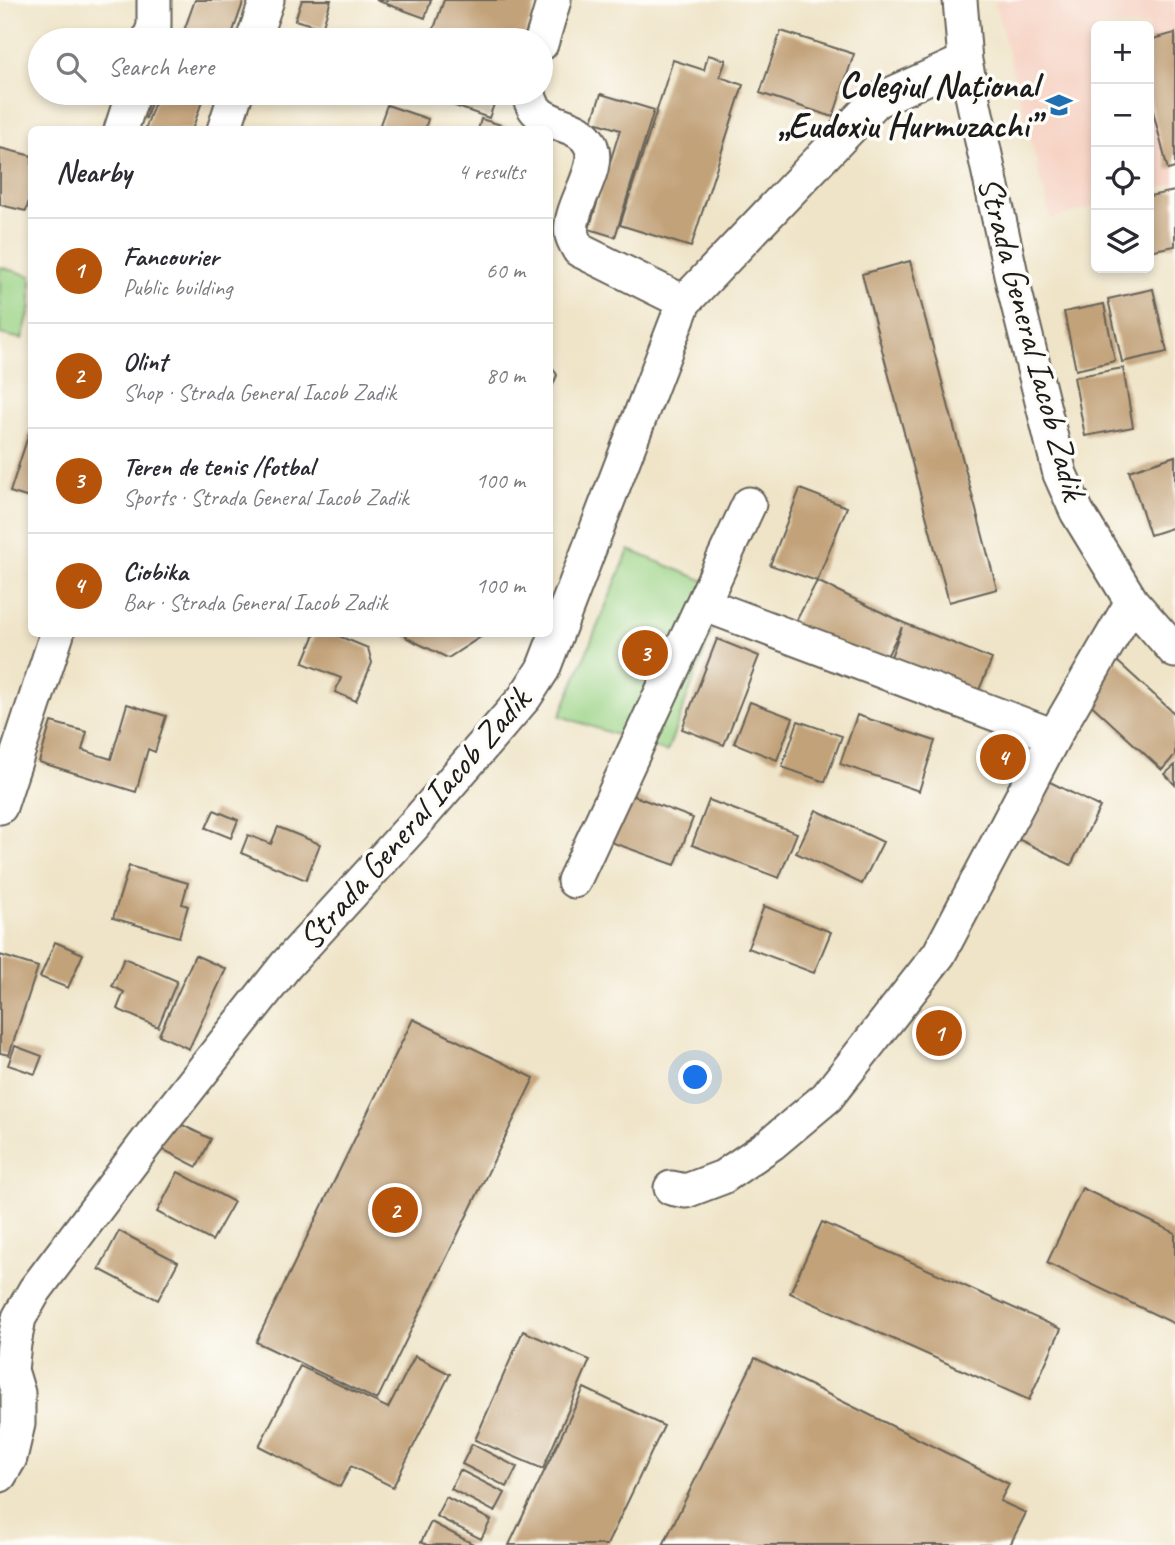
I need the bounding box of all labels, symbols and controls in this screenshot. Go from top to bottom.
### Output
map controls [1091,21,1154,273]
button: + [1091,21,1154,84]
search box [28,28,553,105]
icon: search [52,48,90,86]
text: Search here [108,50,214,83]
place label: Colegiul Național „Eudoxiu Hurmuzachi” [779,63,1047,148]
button: − [1091,84,1154,147]
school or university icon: Colegiul Național „Eudoxiu Hurmuzachi” [1044,90,1074,120]
button: locate [1091,147,1154,210]
text: Nearby [56,153,132,191]
text: 4 results [458,157,525,186]
street label: Strada General Iacob Zadik [967,172,1098,507]
button: layers [1091,210,1154,273]
text: Fancourier [123,240,219,273]
text: 1 [74,256,84,285]
text: 60 m [486,256,525,285]
text: Public building [123,273,232,302]
text: Olint [123,345,167,378]
text: 2 [74,361,84,390]
text: 80 m [486,361,525,390]
text: Shop · Strada General Iacob Zadik [123,378,396,407]
text: Teren de tenis /fotbal [123,450,314,483]
text: 3 [74,466,84,495]
text: 100 m [476,466,525,495]
text: Sports · Strada General Iacob Zadik [123,483,408,512]
text: Ciobika [123,555,188,588]
text: 4 [74,571,84,600]
text: 100 m [476,571,525,600]
text: Bar · Strada General Iacob Zadik [123,588,387,617]
pin: 3 [622,627,668,679]
street label: Strada General Iacob Zadik [288,676,542,959]
pin: 4 [980,731,1026,783]
pin: 1 [916,1007,962,1059]
your location [678,1060,712,1094]
pin: 2 [372,1184,418,1236]

